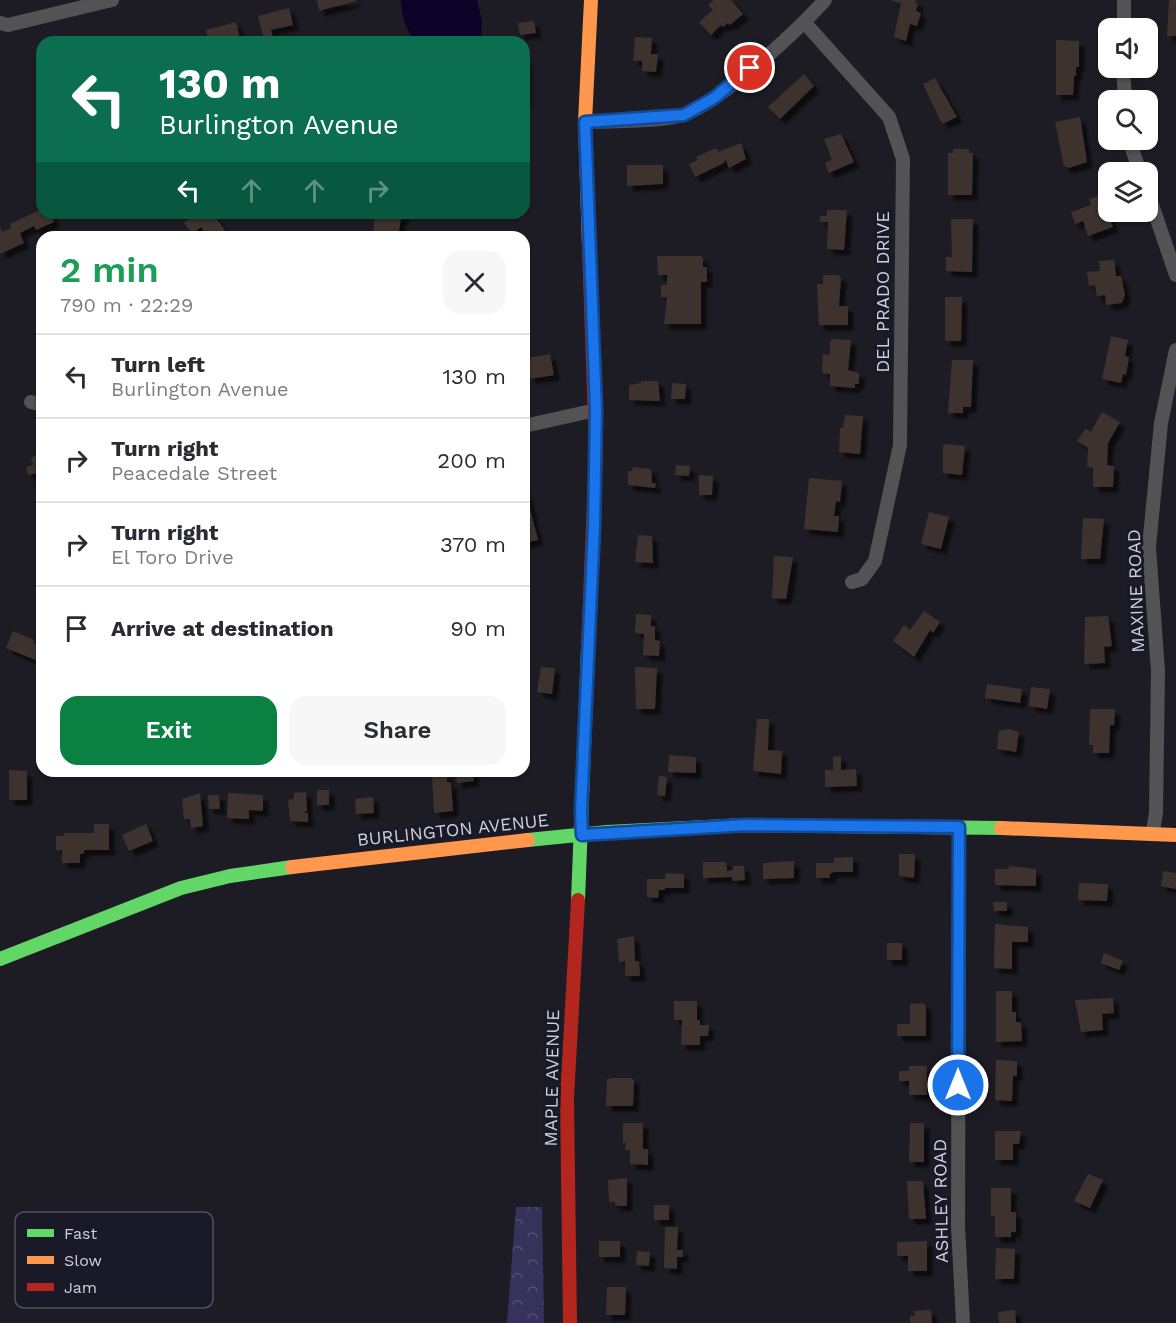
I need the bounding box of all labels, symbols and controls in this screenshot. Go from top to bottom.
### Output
map controls [1098,18,1158,222]
button: sound [1098,18,1158,78]
pin [724,42,775,93]
icon: arrive [733,51,766,84]
text: 130 m [159,59,281,108]
icon: left [60,60,138,138]
button: search [1098,90,1158,150]
text: Burlington Avenue [159,109,399,141]
button: layers [1098,162,1158,222]
icon: left [172,174,205,207]
icon: ahead [235,174,268,207]
icon: ahead [298,174,331,207]
icon: right [361,174,394,207]
street label: DEL PRADO DRIVE [872,211,893,373]
text: 2 min [60,249,159,291]
button: close [443,251,506,314]
text: 790 m · 22:29 [60,293,193,317]
text: Turn left [111,352,205,377]
icon: left [60,360,93,393]
text: 130 m [442,364,506,389]
text: Burlington Avenue [111,377,289,401]
text: Turn right [111,436,218,461]
icon: right [60,444,93,477]
text: 200 m [437,448,506,473]
text: Peacedale Street [111,461,277,485]
text: Turn right [111,520,218,545]
icon: right [60,528,93,561]
street label: MAXINE ROAD [1123,529,1148,653]
text: 370 m [440,532,506,557]
text: El Toro Drive [111,545,234,569]
icon: arrive [60,612,93,645]
text: Arrive at destination [111,616,334,641]
text: 90 m [450,616,506,641]
button: Exit [60,696,277,765]
button: Share [289,696,506,765]
street label: BURLINGTON AVENUE [356,809,550,850]
street label: MAPLE AVENUE [540,1009,563,1147]
position arrow [926,1053,990,1117]
street label: ASHLEY ROAD [929,1139,952,1263]
legend [15,1212,213,1308]
text: Fast [64,1224,97,1243]
text: Slow [64,1251,102,1270]
text: Jam [64,1278,97,1297]

